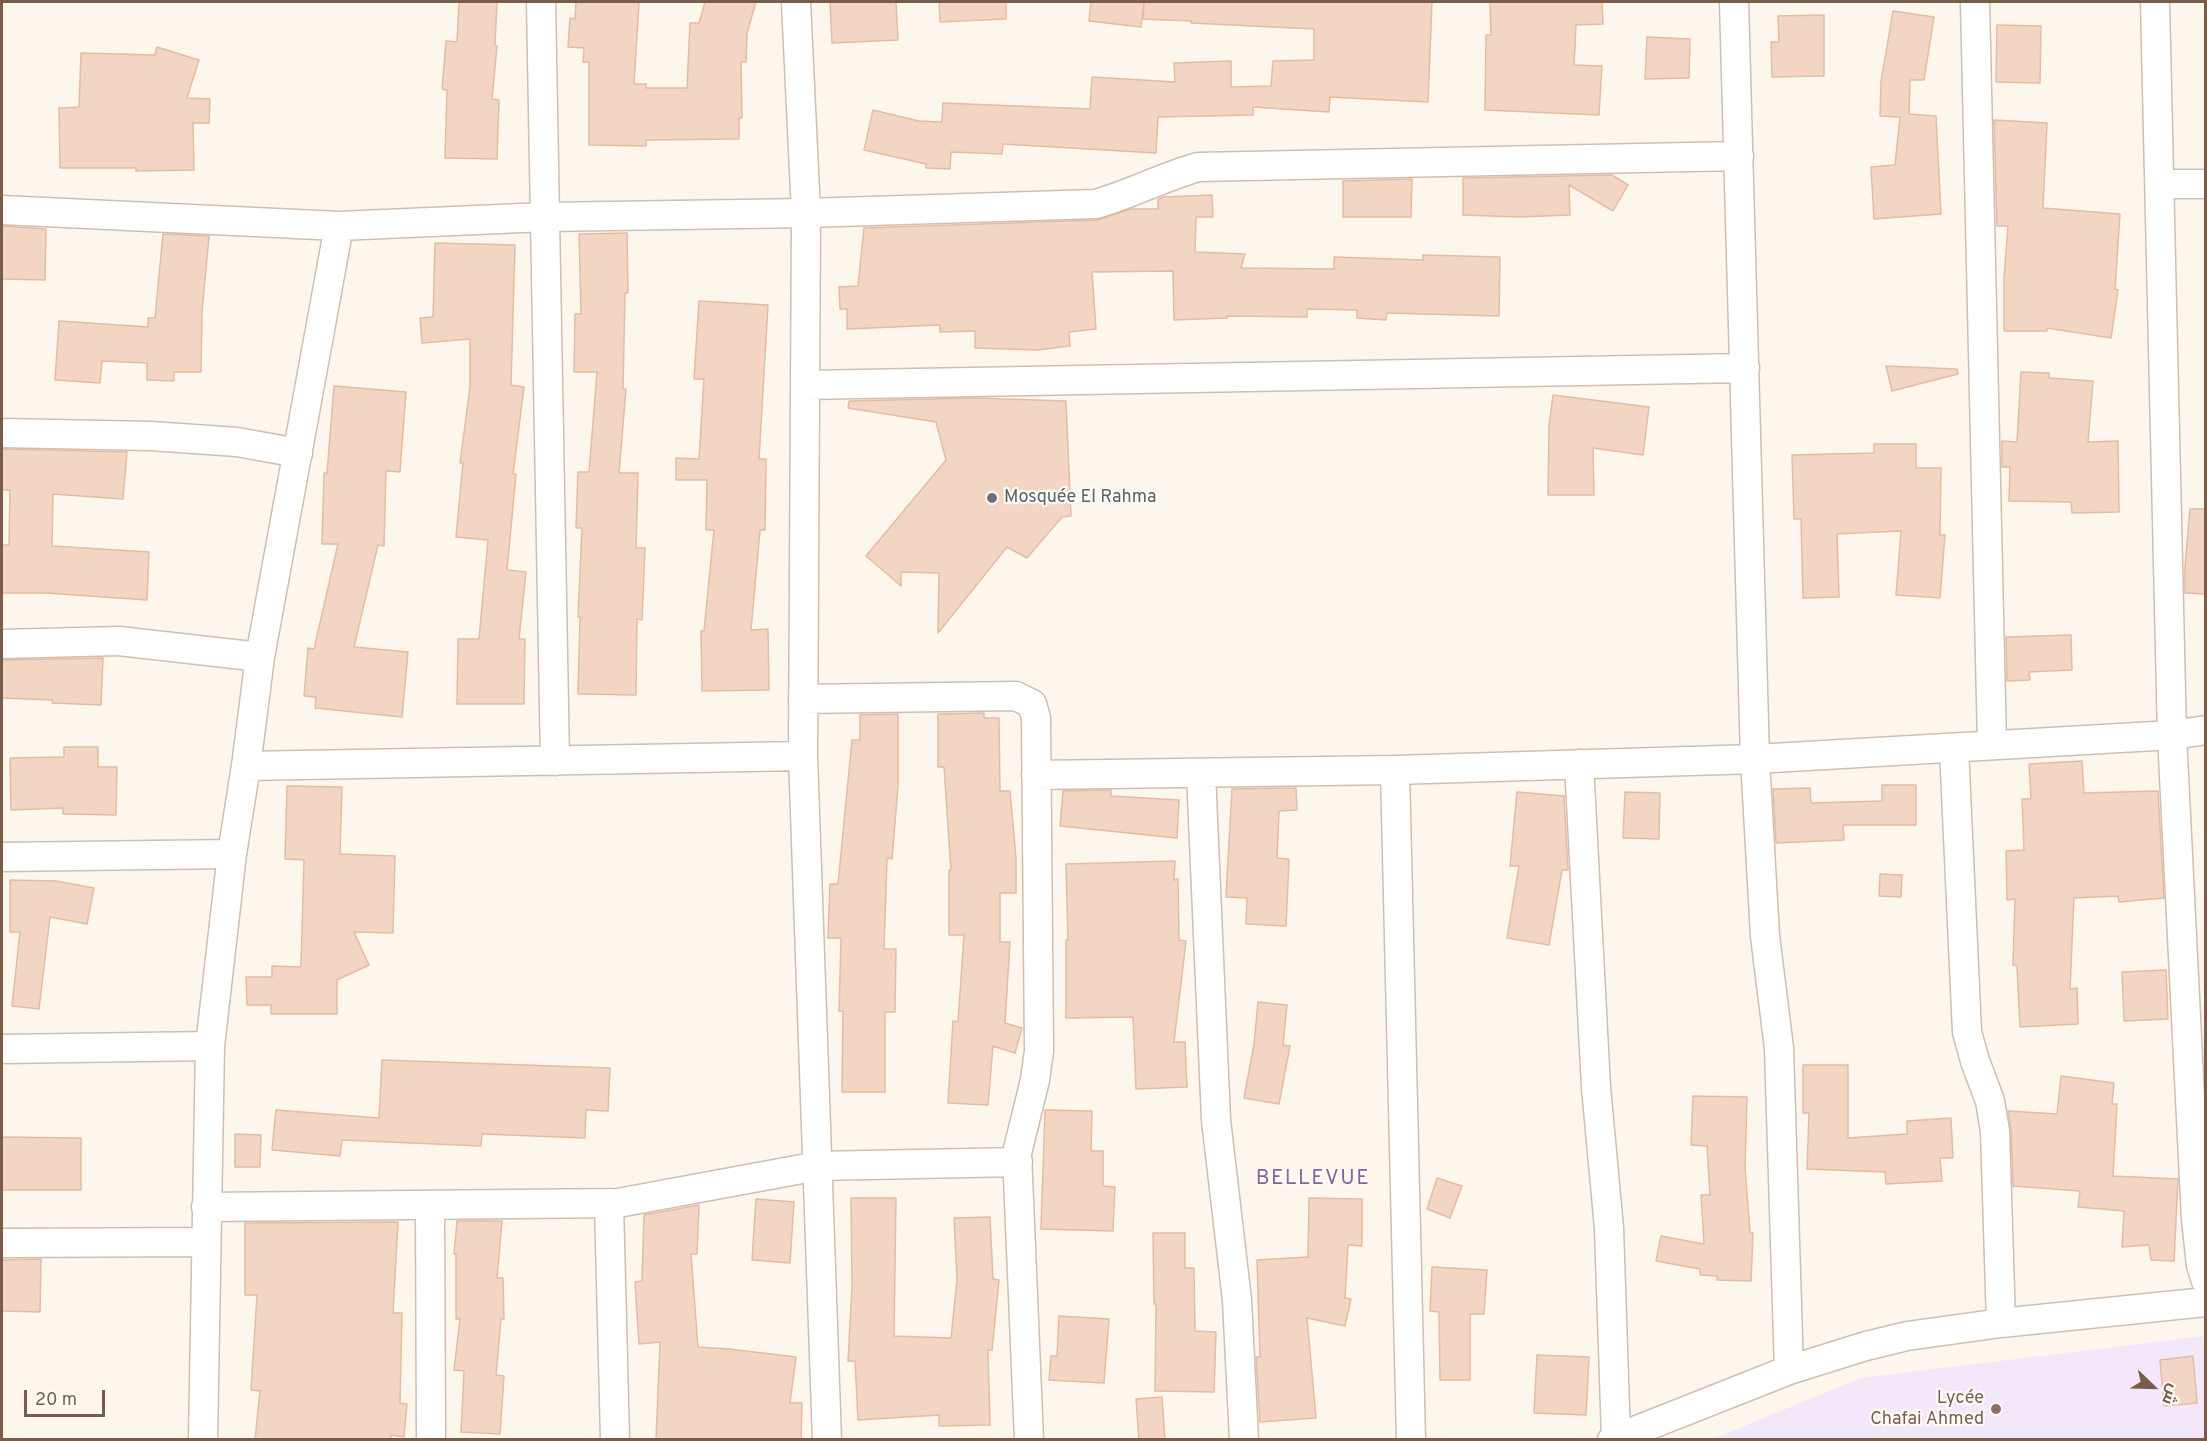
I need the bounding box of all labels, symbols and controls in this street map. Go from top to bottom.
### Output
place label: Mosquée El Rahma [1004,487,1157,509]
marker: Mosquée El Rahma [985,491,999,505]
district label: BELLEVUE [1256,1167,1370,1193]
north arrow [2123,1357,2183,1417]
scale bar [27,1378,108,1416]
text: ش [2156,1381,2183,1407]
place label: Lycée Chafai Ahmed [1870,1388,1984,1430]
text: 20 m [35,1389,77,1412]
marker: Lycée Chafai Ahmed [1989,1402,2003,1416]

